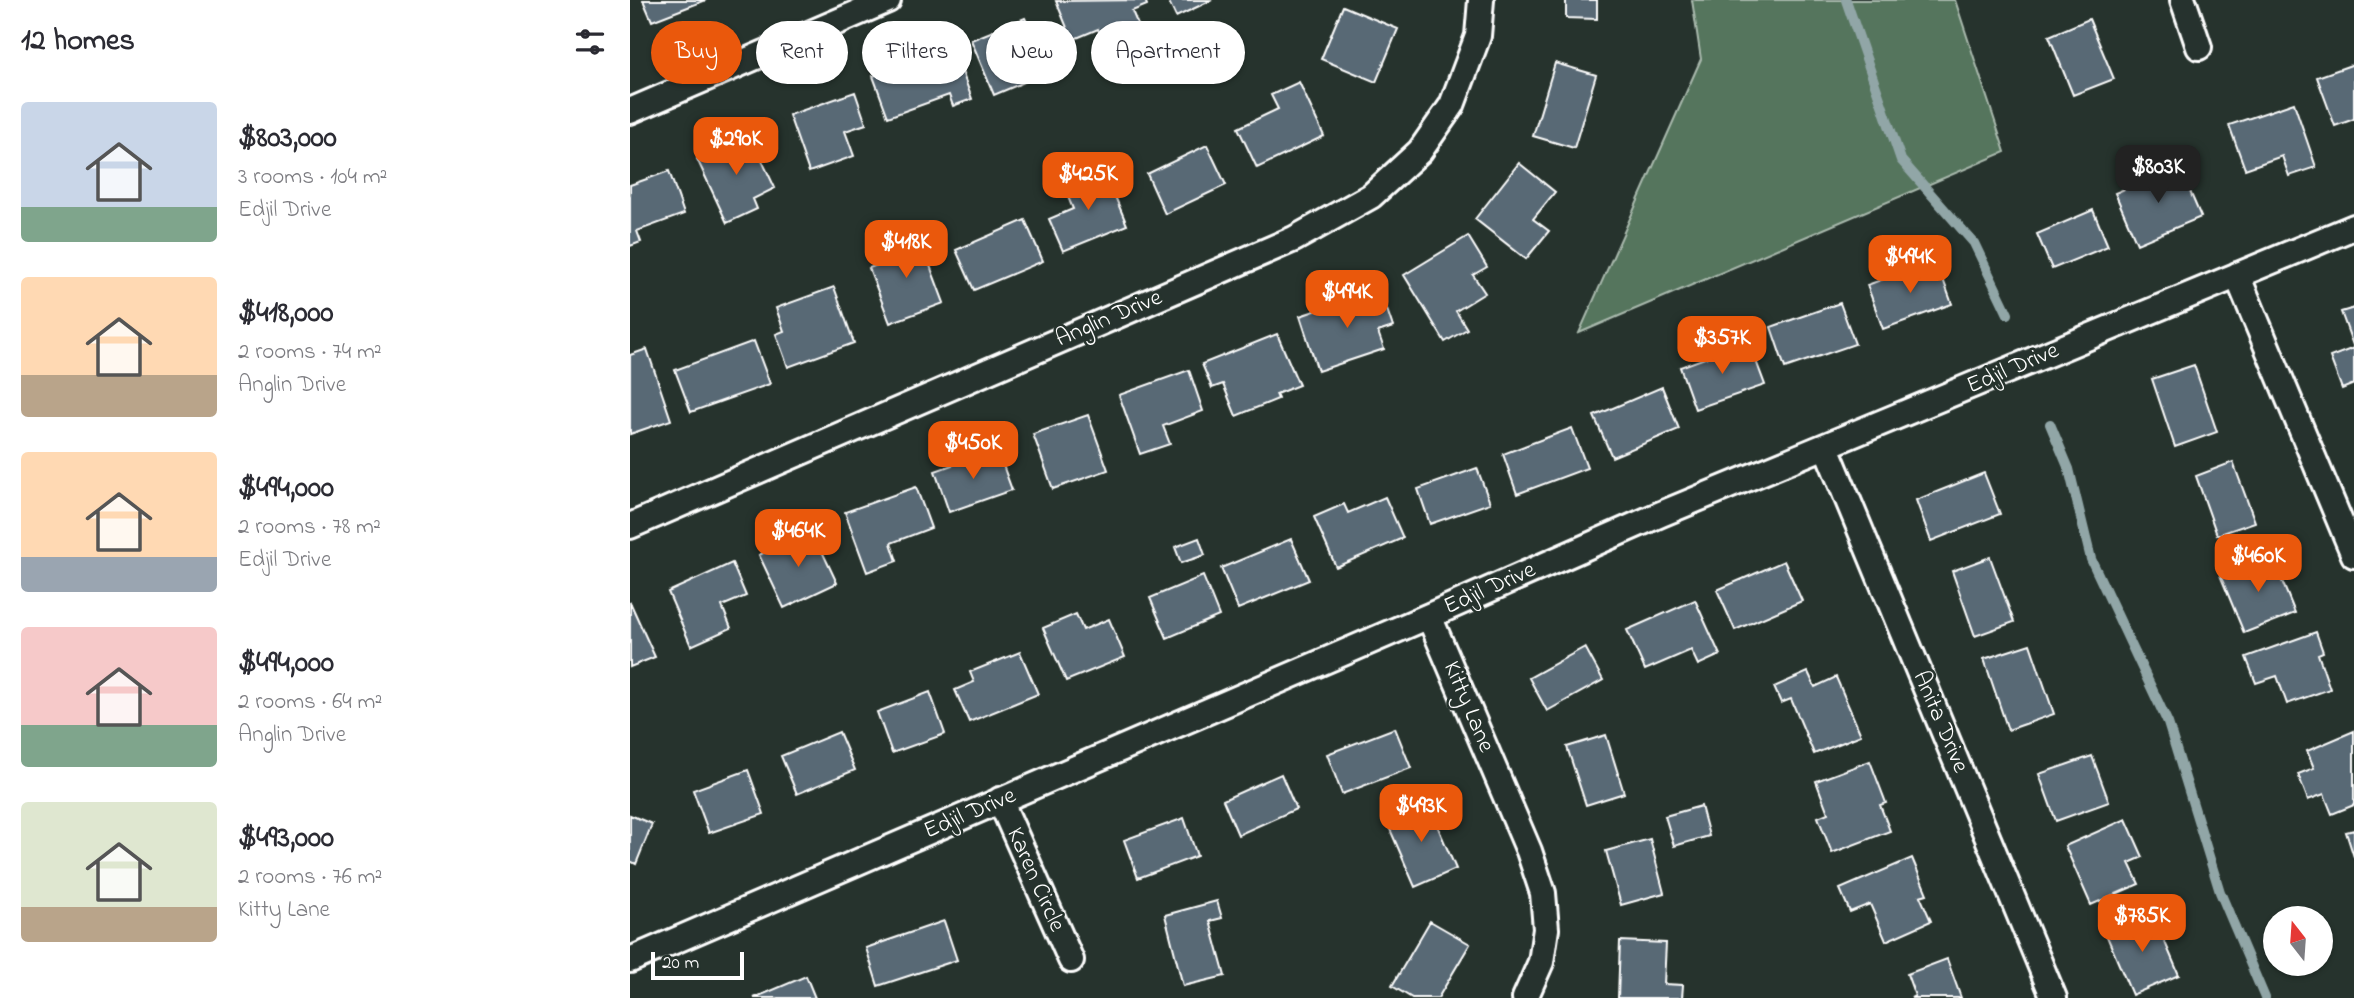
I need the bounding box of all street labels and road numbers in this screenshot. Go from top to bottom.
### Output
street label: Anglin Drive [1050,281,1168,357]
street label: Edjil Drive [1961,334,2065,404]
street label: Edjil Drive [1438,553,1542,625]
street label: Kitty Lane [1432,656,1503,759]
street label: Anita Drive [1903,665,1977,779]
street label: Edjil Drive [918,779,1022,849]
street label: Karen Circle [996,822,1074,938]

